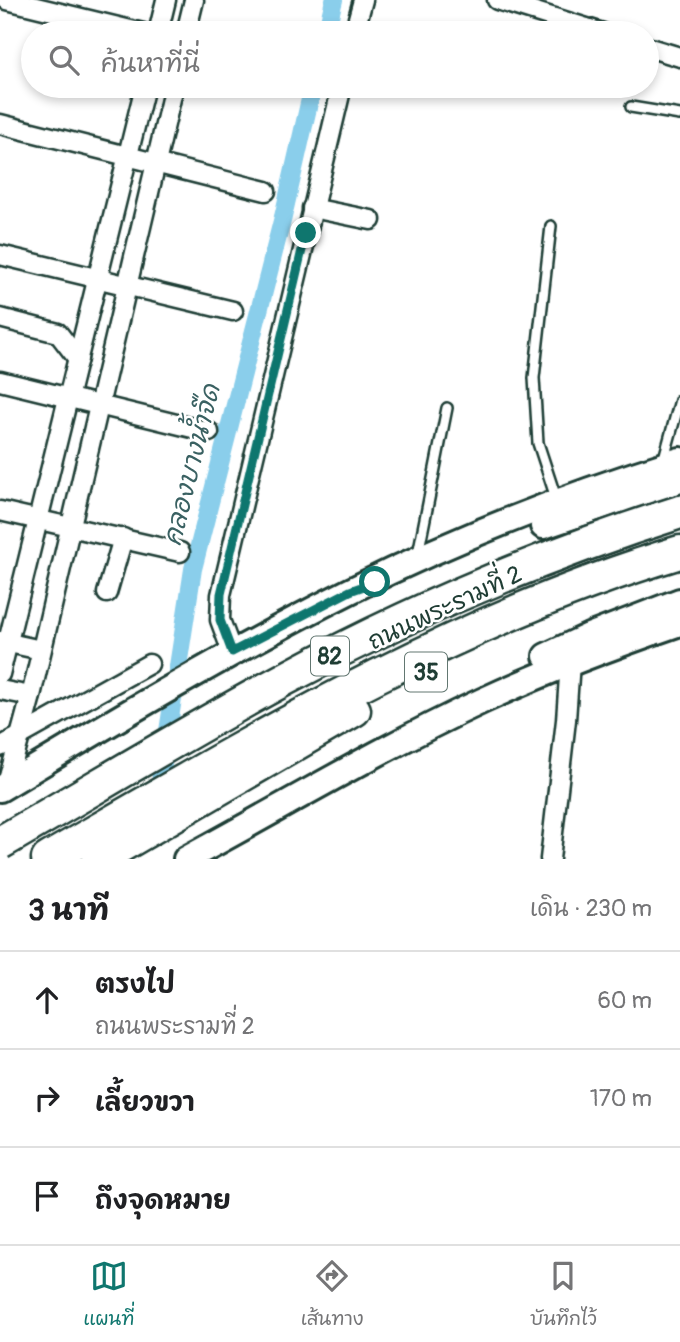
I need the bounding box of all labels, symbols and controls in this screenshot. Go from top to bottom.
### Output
search box [21,21,659,98]
icon: search [45,41,83,79]
text: ค้นหาที่นี่ [101,48,200,80]
route end [290,217,321,248]
water label: คลองบางน้ำจืด [148,378,228,549]
street label: ถนนพระรามที่ 2 [360,552,527,656]
route start [359,566,390,597]
road number: 82 [311,636,349,676]
road number: 35 [405,652,447,692]
text: 3 นาที [28,892,109,929]
text: เดิน · 230 m [530,894,652,923]
text: ตรงไป [95,969,175,1001]
icon: ahead [28,981,66,1019]
text: 60 m [597,986,652,1015]
text: ถนนพระรามที่ 2 [95,1012,255,1041]
icon: right [28,1079,66,1117]
text: 170 m [590,1084,652,1113]
text: เลี้ยวขวา [95,1087,195,1119]
icon: arrive [28,1177,66,1215]
text: ถึงจุดหมาย [95,1185,231,1217]
tab: แผนที่ [83,1257,134,1332]
tab: เส้นทาง [301,1257,364,1332]
tab: บันทึกไว้ [530,1257,597,1332]

